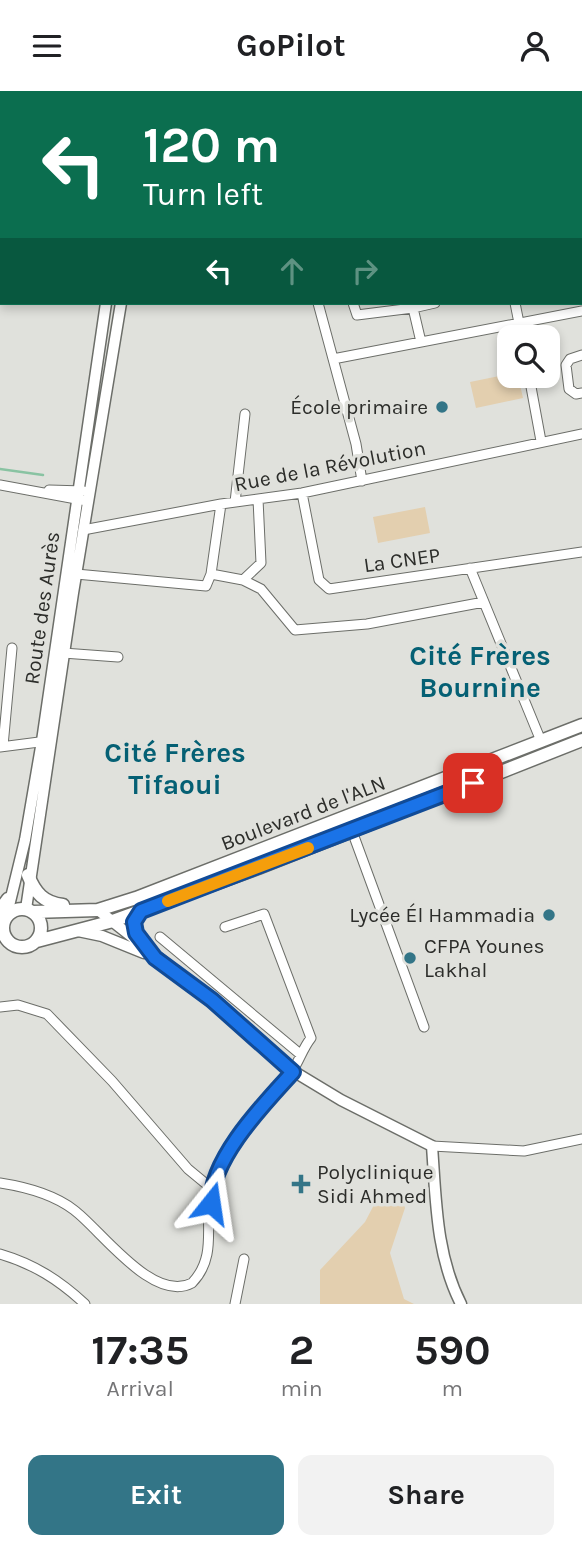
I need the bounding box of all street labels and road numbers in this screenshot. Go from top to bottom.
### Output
street label: Rue de la Révolution [232,436,428,496]
street label: Route des Aurès [19,530,65,686]
street label: La CNEP [362,543,442,577]
street label: Boulevard de l'ALN [217,771,389,855]

